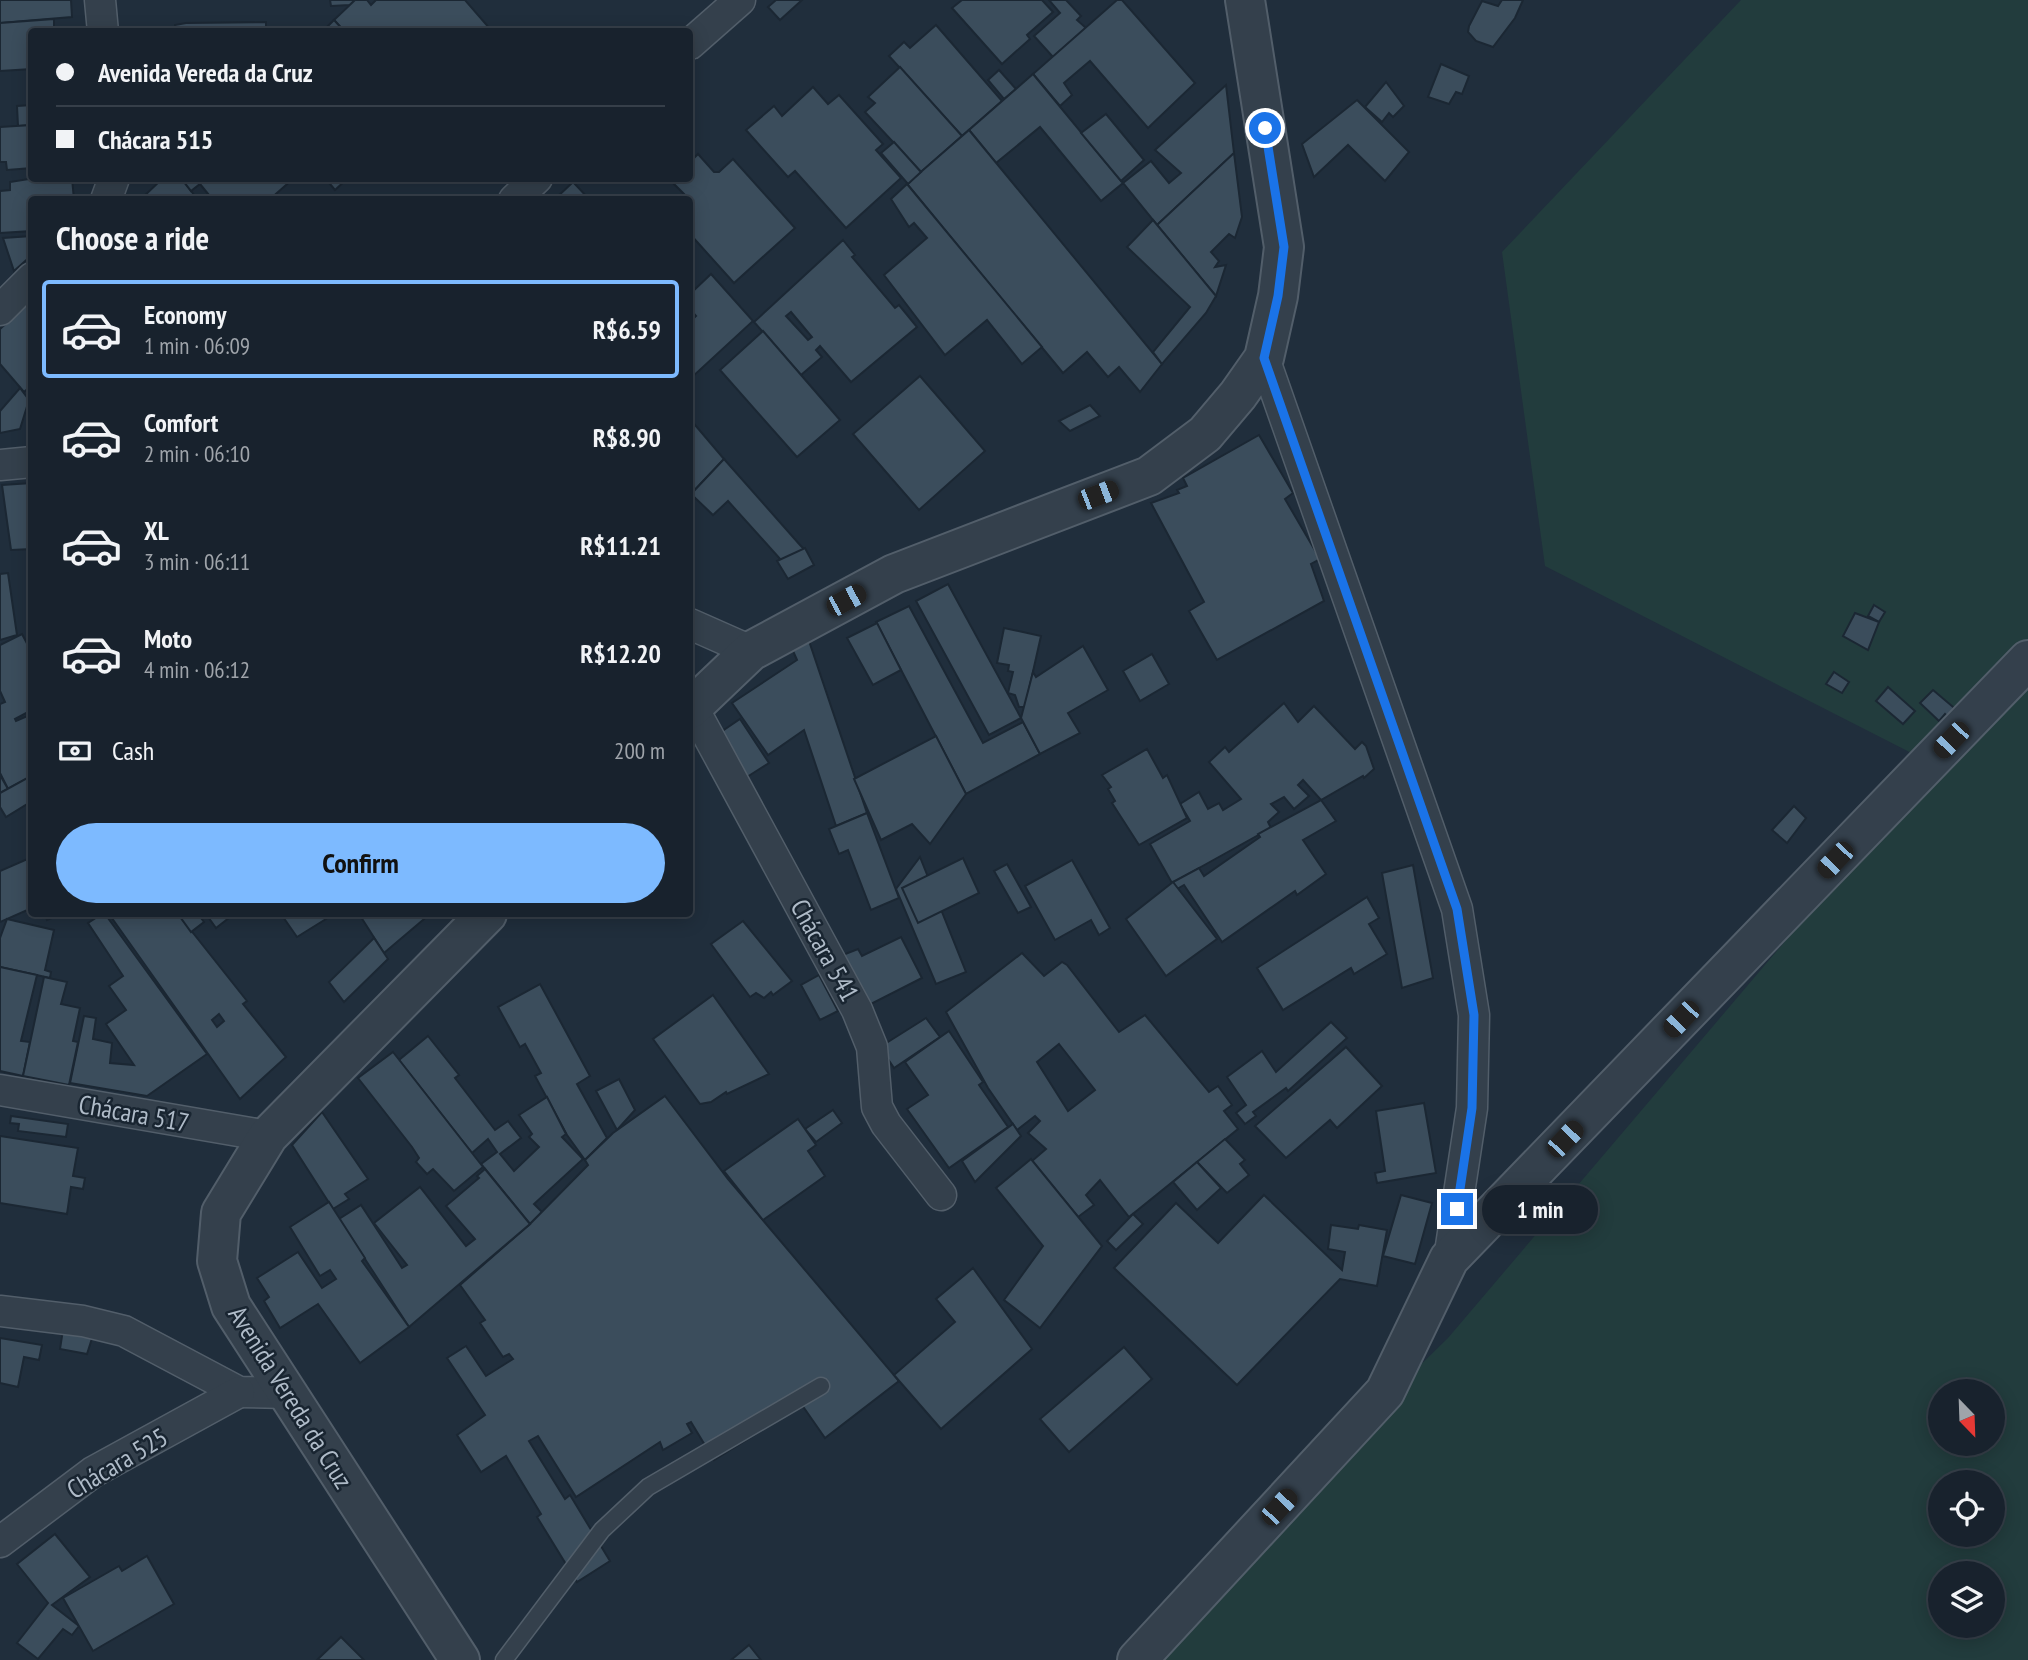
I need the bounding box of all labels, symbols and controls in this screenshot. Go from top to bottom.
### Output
text: Avenida Vereda da Cruz [98,56,313,89]
route start [1249,112,1281,144]
text: Chácara 515 [98,123,213,156]
text: Choose a ride [56,217,209,259]
icon: car [60,298,123,361]
text: Economy [144,298,226,331]
text: R$6.59 [593,313,661,346]
text: 1 min · 06:09 [144,331,250,360]
icon: car [60,406,123,469]
text: Comfort [144,406,218,439]
text: R$8.90 [593,421,661,454]
text: 2 min · 06:10 [144,439,250,468]
car [1075,478,1122,512]
icon: car [60,514,123,577]
text: XL [144,514,169,547]
text: R$11.21 [580,529,661,562]
text: 3 min · 06:11 [144,547,250,576]
car [823,581,870,619]
icon: car [60,622,123,685]
text: Moto [144,622,192,655]
text: R$12.20 [580,637,661,670]
text: 4 min · 06:12 [144,655,250,684]
car [1929,718,1974,762]
icon: cash [56,732,94,770]
text: Cash [112,734,154,767]
text: 200 m [614,736,665,765]
button: Confirm [56,823,665,903]
car [1813,838,1858,882]
street label: Chácara 541 [784,893,866,1007]
car [1659,997,1704,1041]
street label: Chácara 517 [76,1087,192,1139]
car [1543,1117,1588,1161]
callout: 1 min [1482,1184,1597,1234]
route end [1441,1193,1473,1225]
text: 1 min [1517,1195,1563,1224]
street label: Avenida Vereda da Cruz [222,1300,360,1494]
north arrow [1928,1379,2006,1456]
map controls [1928,1379,2005,1638]
street label: Chácara 525 [61,1420,173,1506]
button: locate [1928,1470,2005,1547]
car [1257,1484,1302,1530]
button: layers [1928,1561,2005,1638]

